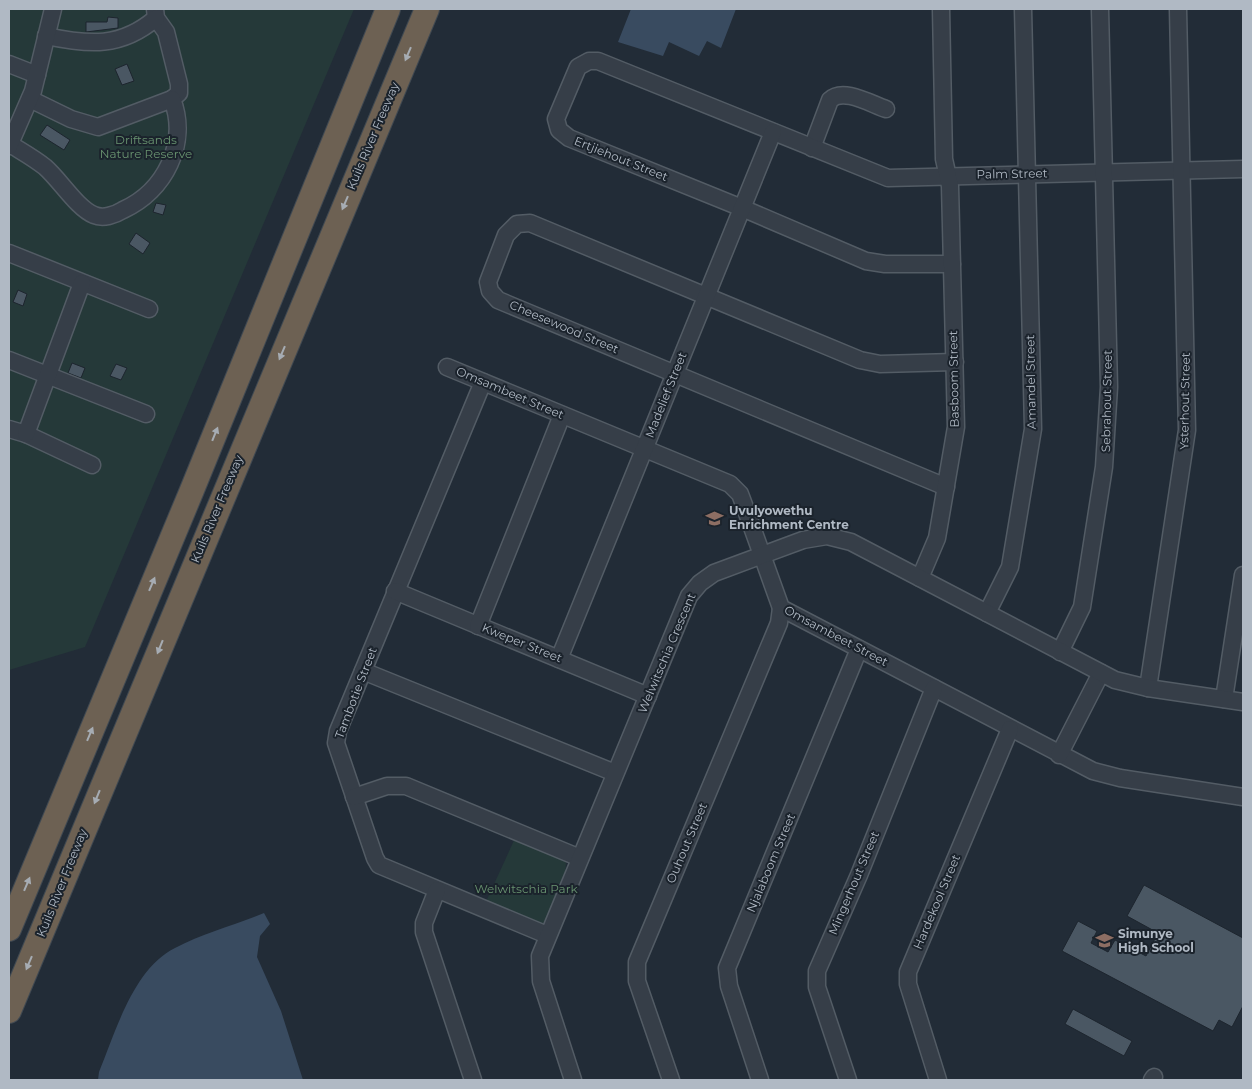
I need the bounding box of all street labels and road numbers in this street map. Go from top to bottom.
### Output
street label: Kuils River Freeway [343,79,402,192]
street label: Ertjiehout Street [572,133,670,184]
street label: Palm Street [976,165,1048,182]
street label: Cheesewood Street [507,297,621,356]
street label: Basboom Street [945,330,962,428]
street label: Amandel Street [1022,334,1039,429]
street label: Madelief Street [642,350,690,440]
street label: Sebrahout Street [1098,350,1115,452]
street label: Ysterhout Street [1176,352,1193,450]
street label: Omsambeet Street [454,363,566,422]
street label: Kuils River Freeway [187,452,246,565]
street label: Welwitschia Crescent [634,590,699,715]
street label: Omsambeet Street [782,602,891,669]
street label: Kweper Street [480,620,565,666]
street label: Tambotie Street [331,645,380,741]
street label: Ouhout Street [663,800,710,885]
street label: Njalaboom Street [743,811,798,915]
street label: Kuils River Freeway [33,826,90,939]
street label: Mingerhout Street [825,829,882,937]
street label: Hardekool Street [910,852,963,951]

